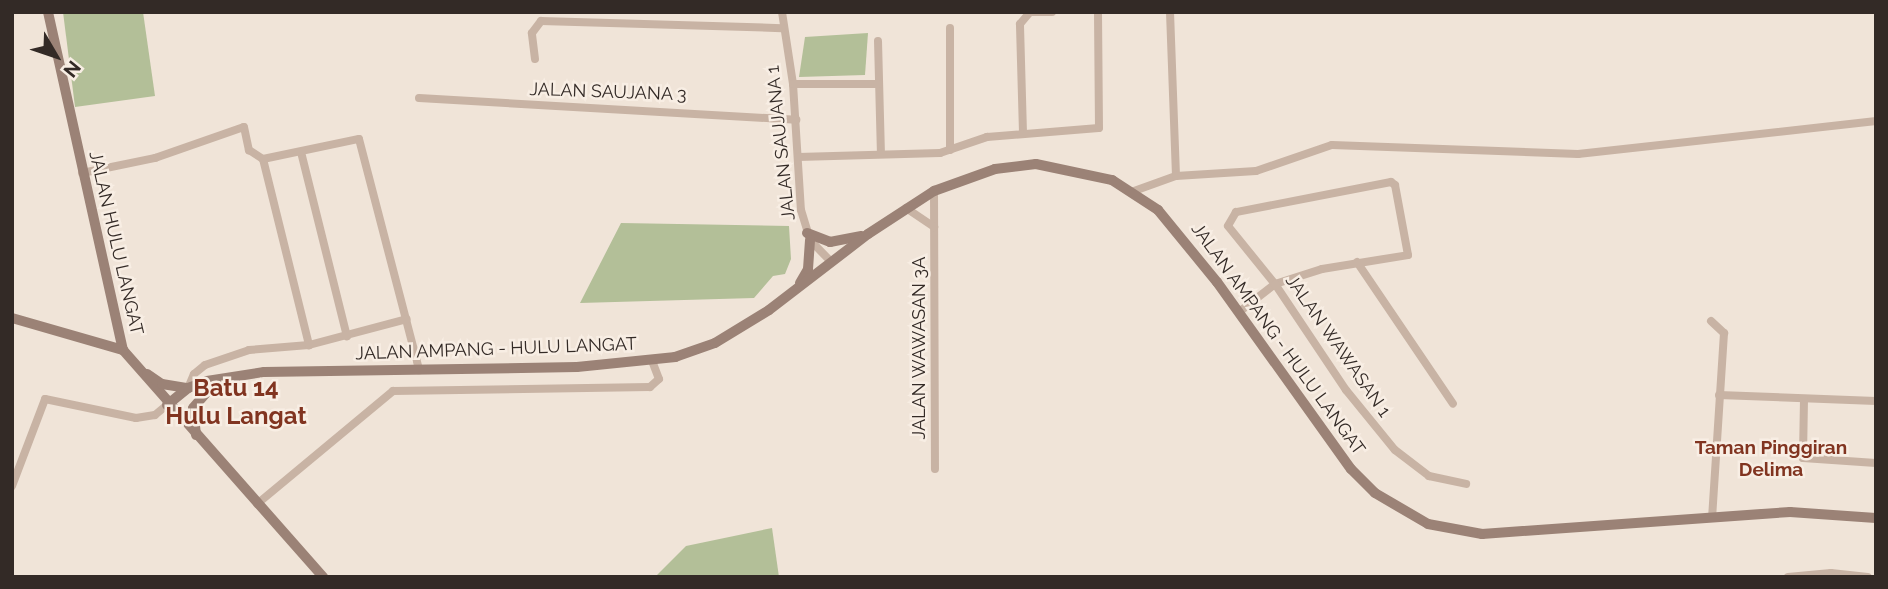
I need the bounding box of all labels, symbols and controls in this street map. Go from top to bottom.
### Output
north arrow [21,21,91,91]
text: N [59,57,85,82]
street label: JALAN SAUJANA 1 [762,64,800,222]
street label: JALAN SAUJANA 3 [529,78,687,106]
street label: JALAN HULU LANGAT [84,149,148,337]
street label: JALAN AMPANG - HULU LANGAT [1186,219,1370,459]
street label: JALAN WAWASAN 3A [908,256,930,440]
street label: JALAN WAWASAN 1 [1281,270,1395,422]
street label: JALAN AMPANG - HULU LANGAT [355,333,637,365]
district label: Batu 14 Hulu Langat [165,374,307,430]
district label: Taman Pinggiran Delima [1695,437,1847,481]

